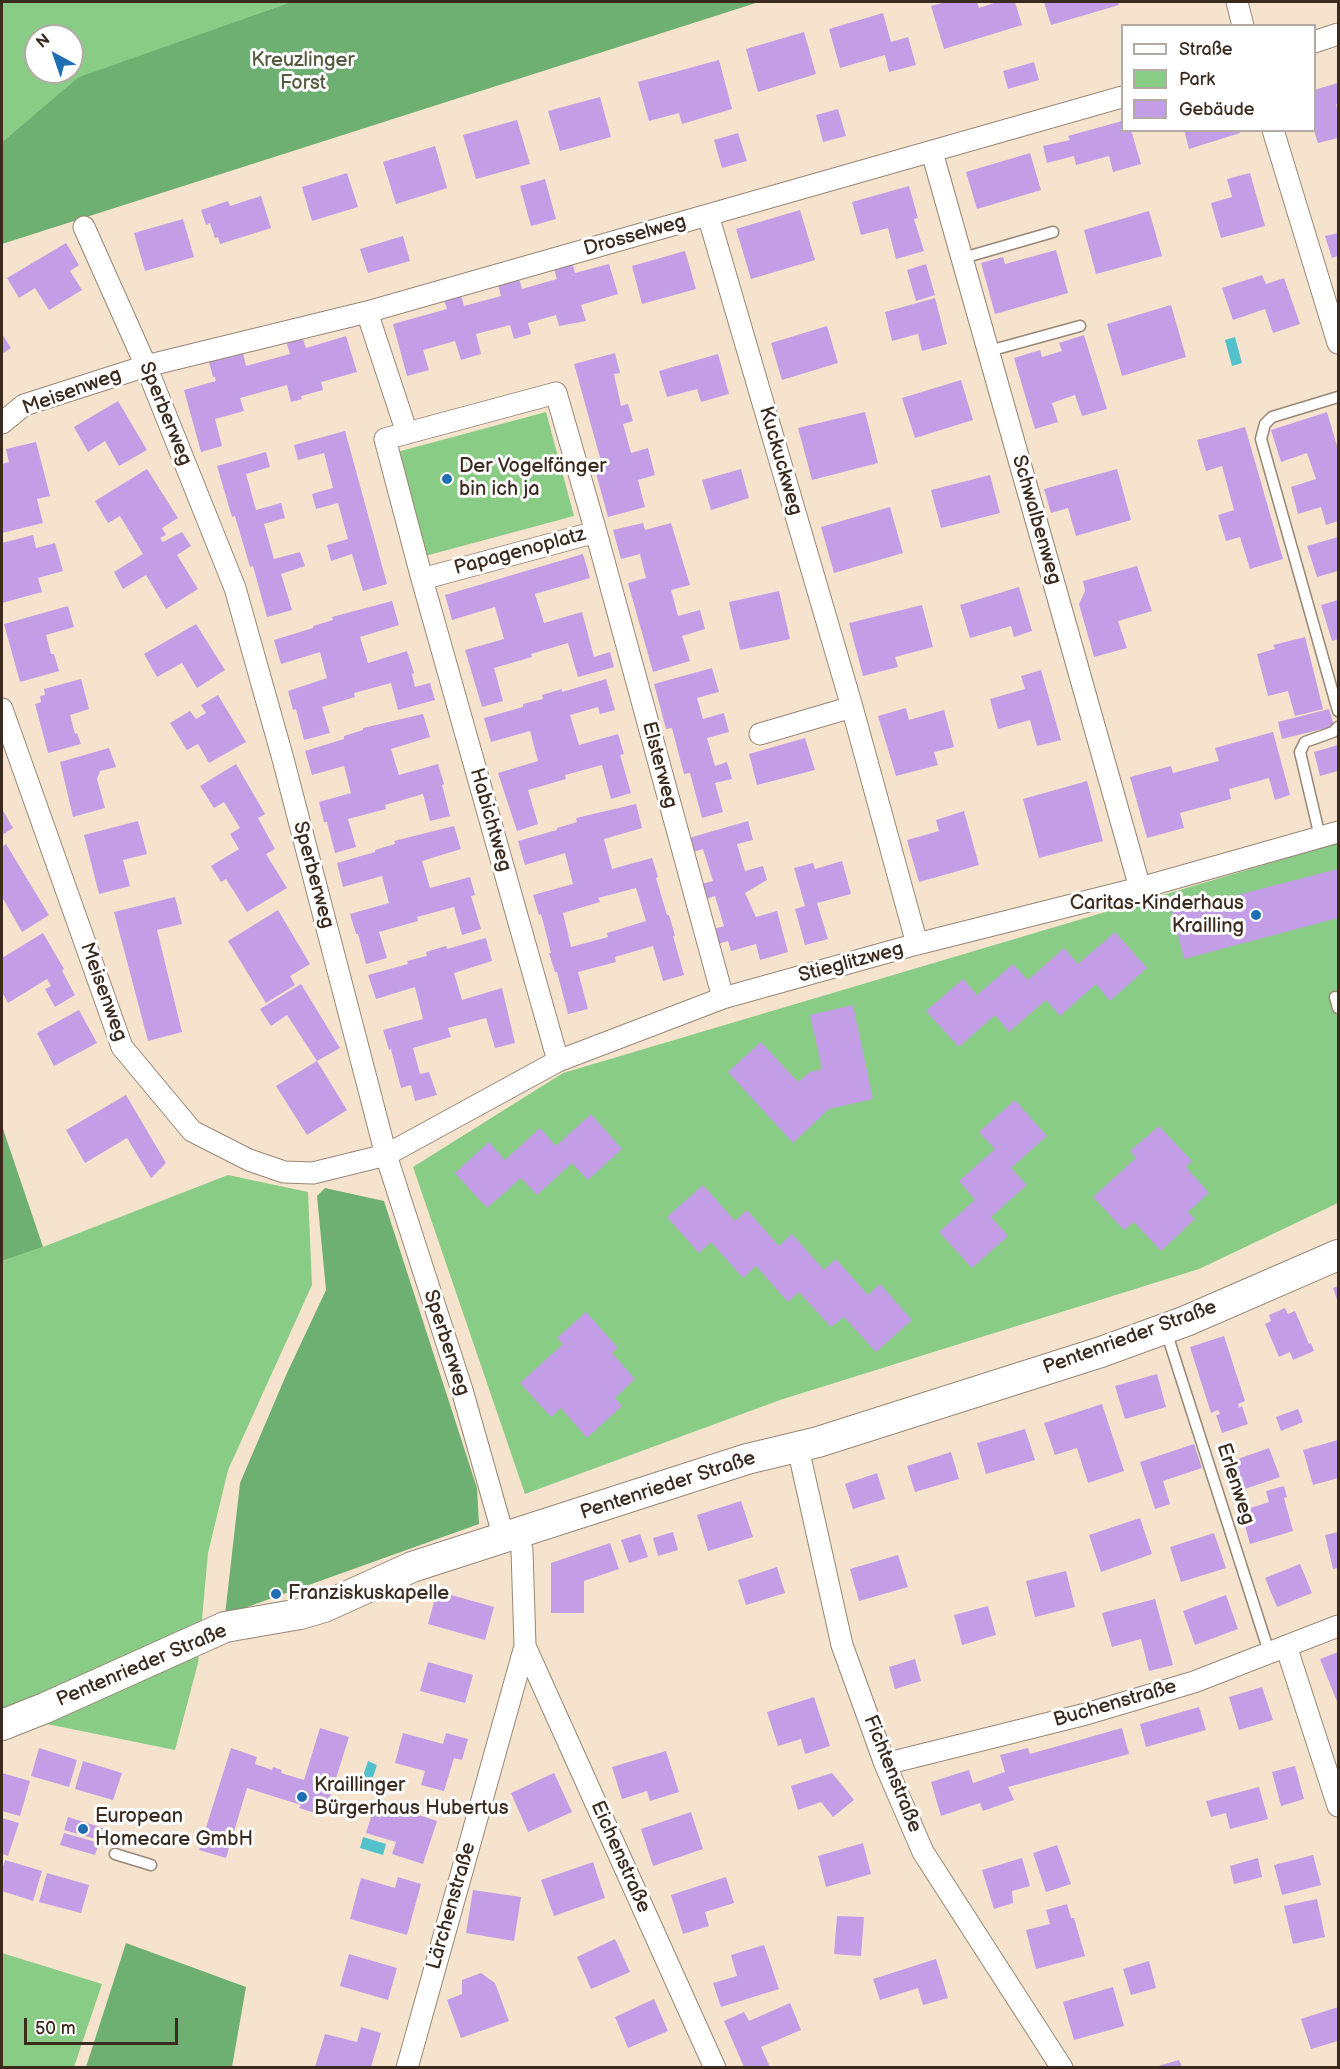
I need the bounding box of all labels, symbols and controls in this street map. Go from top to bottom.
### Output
north arrow [24,24,84,84]
legend [1121,24,1316,132]
text: N [33,30,54,53]
text: Straße [1179,39,1232,60]
park label: Kreuzlinger Forst [251,49,355,96]
text: Park [1179,69,1215,90]
text: Gebäude [1179,99,1255,120]
street label: Drosselweg [581,210,689,262]
street label: Sperberweg [133,359,197,469]
street label: Meisenweg [19,363,125,421]
street label: Kuckuckweg [753,404,807,518]
street label: Schwalbenweg [1006,452,1066,588]
place label: Der Vogelfänger bin ich ja [459,455,607,502]
marker: Der Vogelfänger bin ich ja [440,472,454,486]
street label: Papagenoplatz [452,523,588,581]
street label: Elsterweg [636,719,682,811]
street label: Habichtweg [464,766,516,874]
street label: Sperberweg [287,819,339,931]
place label: Caritas-Kinderhaus Krailling [1070,892,1244,939]
marker: Caritas-Kinderhaus Krailling [1249,908,1263,922]
street label: Stieglitzweg [796,937,906,989]
street label: Meisenweg [74,939,132,1045]
street label: Sperberweg [418,1287,474,1399]
street label: Pentenrieder Straße [1040,1295,1220,1381]
street label: Erlenweg [1211,1440,1259,1528]
street label: Pentenrieder Straße [577,1446,759,1526]
place label: Franziskuskapelle [288,1582,449,1606]
marker: Franziskuskapelle [269,1587,283,1601]
street label: Pentenrieder Straße [53,1619,231,1713]
street label: Buchenstraße [1051,1675,1179,1733]
street label: Fichtenstraße [858,1712,926,1836]
place label: Kraillinger Bürgerhaus Hubertus [314,1774,509,1821]
marker: Kraillinger Bürgerhaus Hubertus [295,1790,309,1804]
street label: Eichenstraße [585,1797,655,1917]
place label: European Homecare GmbH [95,1805,253,1852]
marker: European Homecare GmbH [76,1822,90,1836]
street label: Lärchenstraße [422,1840,482,1972]
scale bar [27,2006,182,2044]
text: 50 m [35,2018,76,2039]

